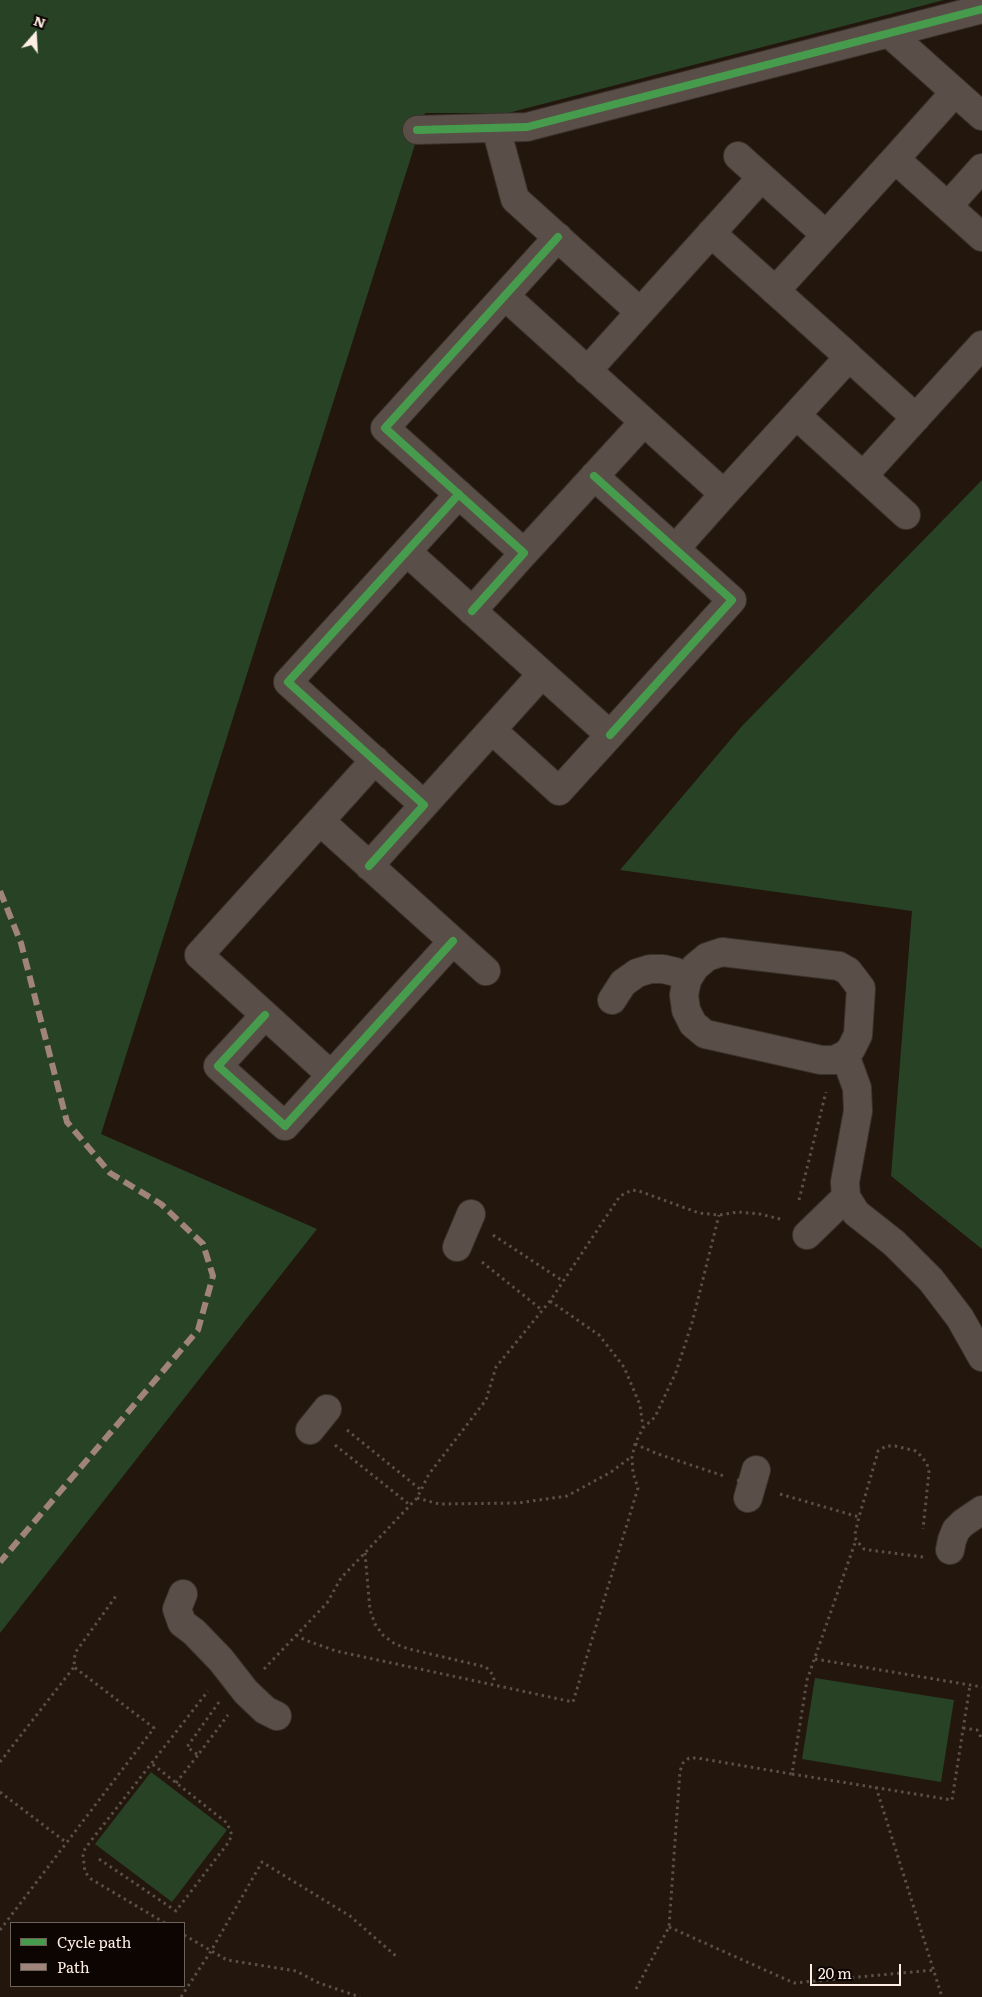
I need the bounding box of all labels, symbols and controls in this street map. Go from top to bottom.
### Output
text: N [31,9,49,32]
north arrow [10,10,60,60]
legend [10,1922,185,1987]
text: Cycle path [57,1930,131,1953]
scale bar [812,1954,903,1986]
text: Path [57,1955,90,1978]
text: 20 m [818,1961,852,1984]

